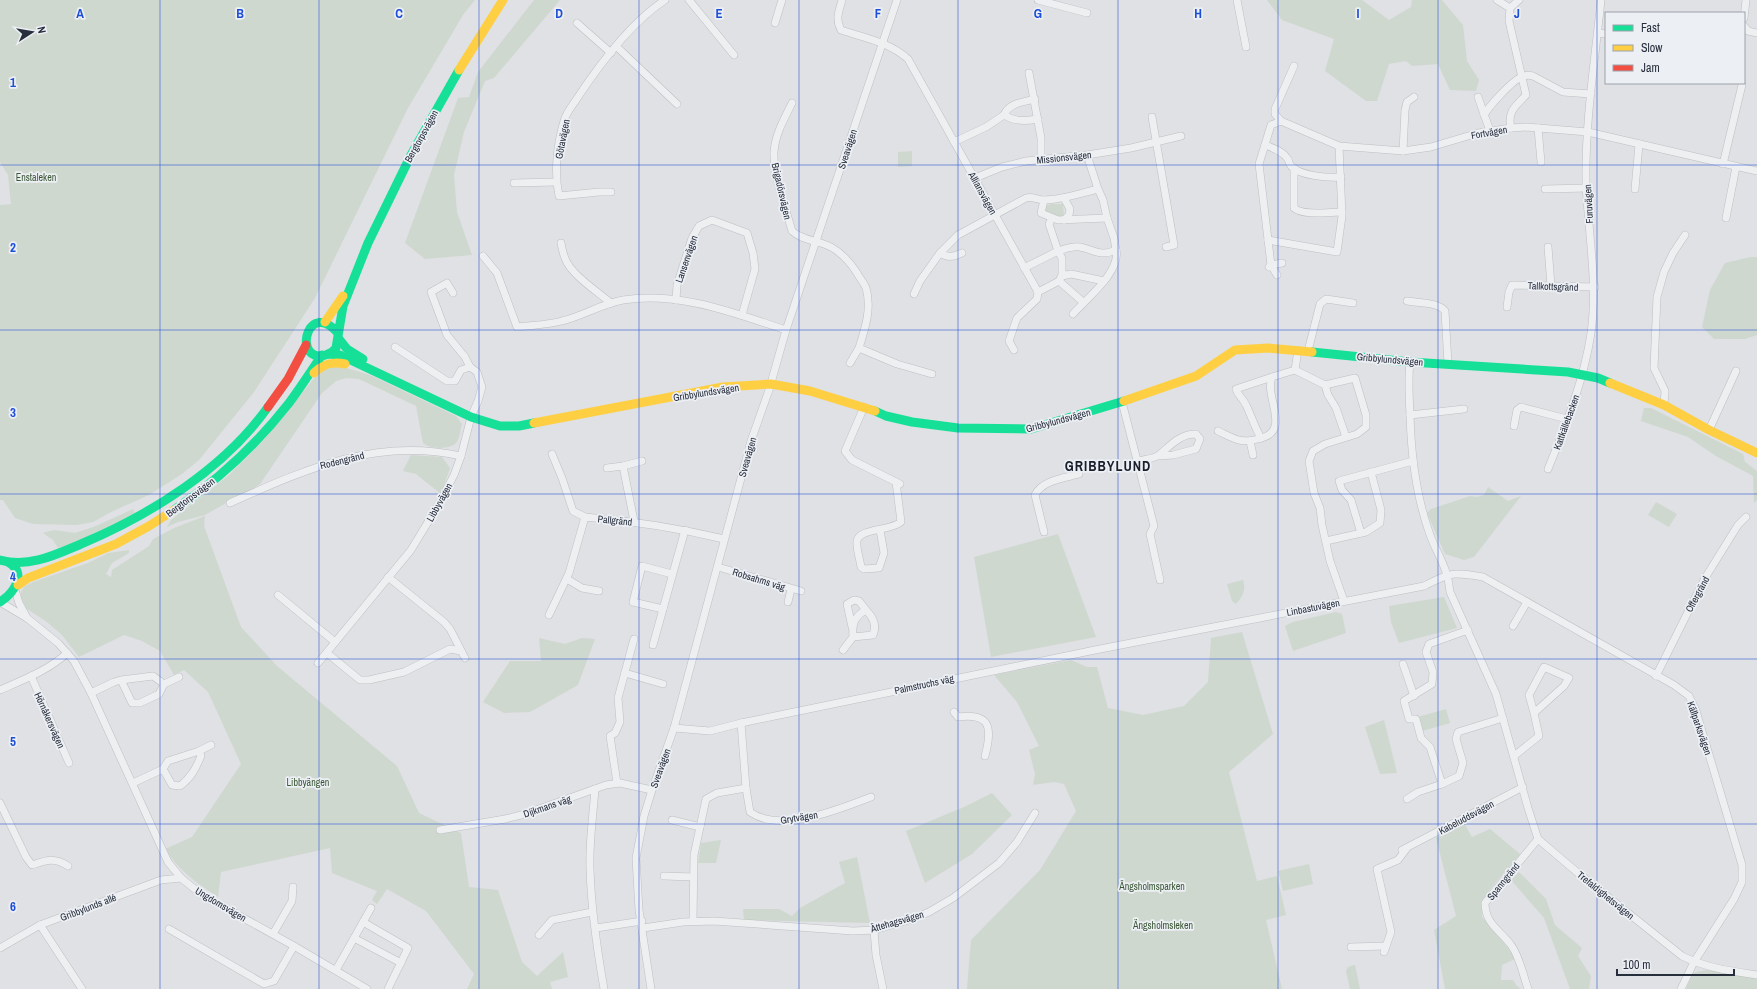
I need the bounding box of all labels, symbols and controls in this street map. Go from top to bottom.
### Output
text: A [76,5,84,22]
text: B [236,5,244,22]
text: C [395,5,403,22]
text: D [555,5,563,22]
text: E [715,5,723,22]
text: F [875,5,882,22]
text: G [1034,5,1042,22]
text: H [1194,5,1202,22]
text: I [1357,5,1360,22]
text: J [1514,5,1520,22]
north arrow [12,12,52,52]
legend [1605,12,1745,84]
text: Fast [1641,20,1660,36]
text: N [34,25,49,35]
text: Slow [1641,40,1663,56]
text: Jam [1641,60,1660,76]
text: 1 [10,74,16,91]
street label: Bergtorpsvägen [402,108,441,165]
street label: Götavägen [552,118,573,160]
street label: Fortvägen [1470,123,1508,142]
street label: Sveavägen [835,128,860,171]
street label: Missionsvägen [1036,148,1092,167]
street label: Brigadörsvägen [769,161,794,221]
street label: Alliansvägen [965,169,1000,217]
park label: Enstaleken [16,171,56,184]
street label: Furuvägen [1581,184,1596,224]
street label: Lansenvägen [672,234,701,285]
text: 2 [10,239,16,256]
street label: Tallkottsgränd [1527,279,1579,294]
street label: Gribbylundsvägen [1356,350,1424,369]
street label: Gribbylundsvägen [672,381,740,404]
street label: Kattkällebacken [1550,393,1582,452]
text: 3 [10,404,16,421]
street label: Gribbylundsvägen [1024,406,1092,435]
street label: Sveavägen [736,436,759,479]
street label: Rodengränd [319,449,366,472]
district label: GRIBBYLUND [1065,457,1151,475]
street label: Bergtorpsvägen [163,475,217,520]
street label: Libbyvägen [423,481,455,524]
street label: Pallgränd [597,512,633,529]
street label: Robsahms väg [731,565,787,594]
text: 4 [10,568,16,585]
street label: Offergränd [1683,574,1712,615]
street label: Linbastuvägen [1285,596,1341,619]
street label: Palmstruchs väg [893,672,956,697]
street label: Hörnåkersvägen [31,690,68,750]
street label: Källparksvägen [1684,700,1715,757]
text: 5 [10,733,16,750]
street label: Sveavägen [647,747,674,790]
park label: Libbyängen [287,776,329,789]
street label: Dijkmans väg [522,792,573,821]
street label: Kabeluddsvägen [1436,797,1496,838]
street label: Grytvägen [779,808,819,827]
street label: Spanngränd [1484,860,1523,903]
street label: Trefaldighetsvägen [1574,868,1637,922]
park label: Ängsholmsparken [1118,880,1185,893]
street label: Ungdomsvägen [193,884,249,925]
street label: Gribbylunds allé [58,891,119,924]
text: 6 [10,898,16,915]
street label: Ättehagsvägen [868,908,925,936]
park label: Ängsholmsleken [1132,919,1193,932]
scale bar [1617,951,1734,977]
text: 100 m [1623,957,1650,973]

